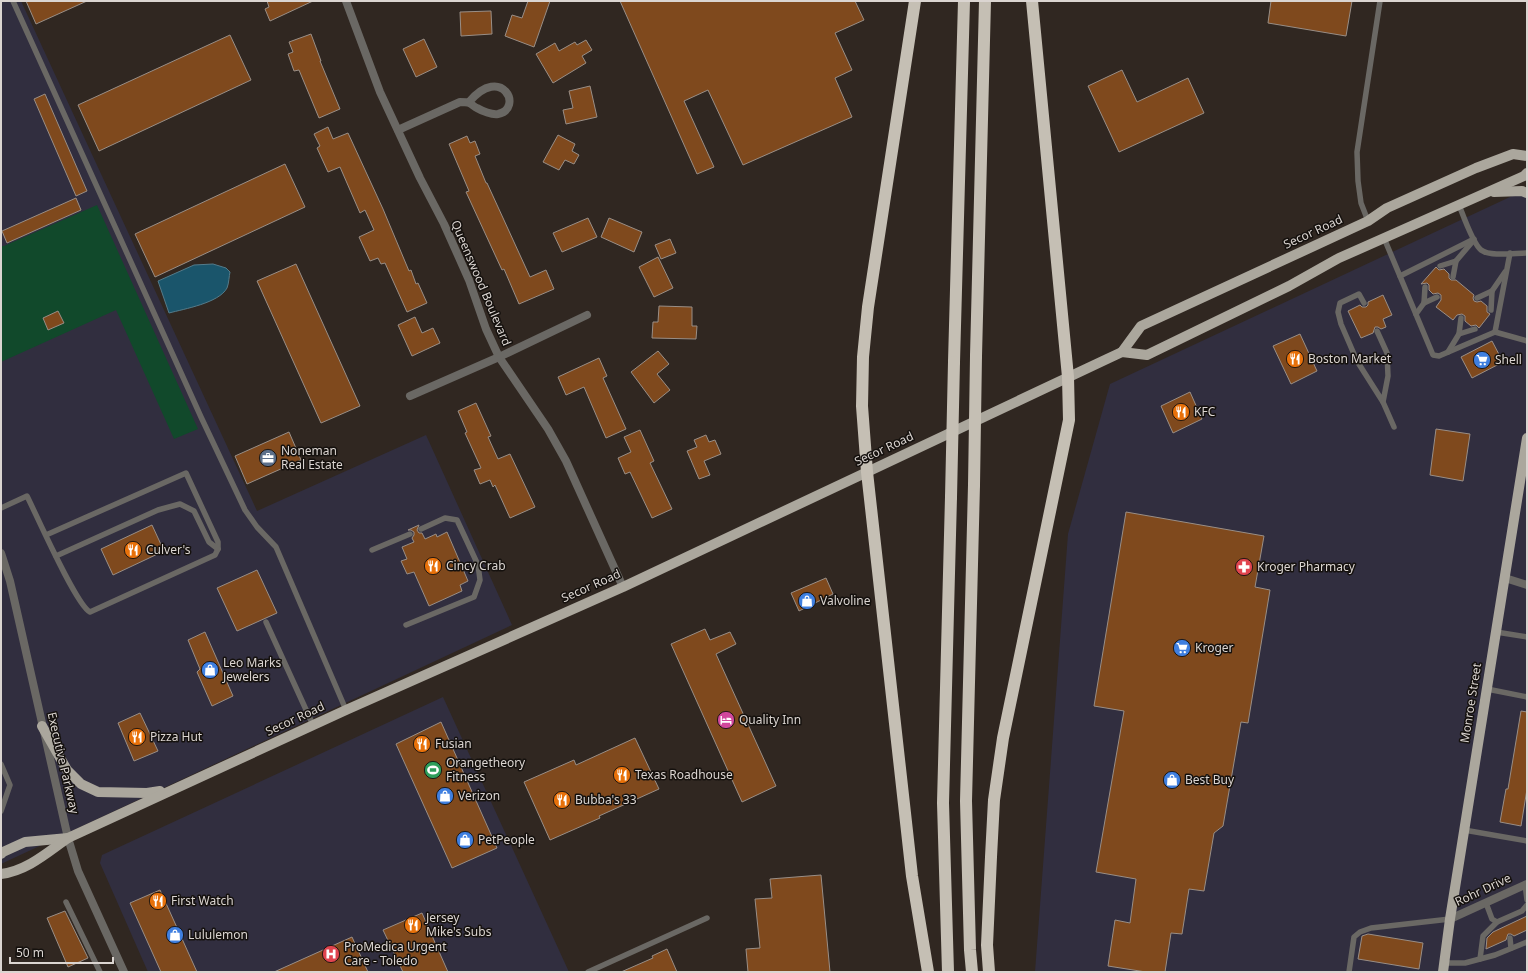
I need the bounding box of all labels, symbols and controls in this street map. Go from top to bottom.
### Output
street label: Secor Road [1281,210,1345,253]
street label: Queenswood Boulevard [447,217,516,348]
restaurant icon: Boston Market [1285,349,1305,369]
place label: Boston Market [1308,350,1392,367]
supermarket icon: Shell [1472,350,1492,370]
place label: Shell [1495,351,1522,368]
restaurant icon: KFC [1171,402,1191,422]
place label: KFC [1194,403,1216,420]
street label: Secor Road [852,427,916,470]
place label: Noneman Real Estate [281,442,343,473]
office icon: Noneman Real Estate [258,448,278,468]
restaurant icon: Culver's [123,540,143,560]
place label: Culver's [146,541,191,558]
restaurant icon: Cincy Crab [423,556,443,576]
place label: Cincy Crab [446,557,506,574]
pharmacy icon: Kroger Pharmacy [1234,557,1254,577]
place label: Kroger Pharmacy [1257,558,1356,575]
street label: Secor Road [558,565,623,606]
shop icon: Valvoline [797,591,817,611]
place label: Valvoline [820,592,871,609]
supermarket icon: Kroger [1172,638,1192,658]
place label: Kroger [1195,639,1234,656]
place label: Leo Marks Jewelers [222,654,281,685]
shop icon: Leo Marks Jewelers [200,660,220,680]
street label: Monroe Street [1456,661,1485,744]
street label: Secor Road [263,697,327,740]
street label: Executive Parkway [44,710,84,816]
hotel icon: Quality Inn [716,710,736,730]
place label: Quality Inn [739,711,801,728]
restaurant icon: Pizza Hut [127,727,147,747]
place label: Pizza Hut [150,728,203,745]
restaurant icon: Fusian [412,734,432,754]
place label: Fusian [435,735,472,752]
place label: Orangetheory Fitness [446,754,526,785]
sports icon: Orangetheory Fitness [423,760,443,780]
restaurant icon: Texas Roadhouse [612,765,632,785]
place label: Texas Roadhouse [635,766,733,783]
shop icon: Best Buy [1162,770,1182,790]
place label: Best Buy [1185,771,1235,788]
shop icon: Verizon [435,786,455,806]
place label: Verizon [458,787,500,804]
restaurant icon: Bubba's 33 [552,790,572,810]
place label: Bubba's 33 [575,791,637,808]
shop icon: PetPeople [455,830,475,850]
place label: PetPeople [478,831,535,848]
street label: Rohr Drive [1452,869,1514,910]
restaurant icon: First Watch [148,891,168,911]
place label: First Watch [171,892,234,909]
place label: Jersey Mike's Subs [425,909,492,940]
restaurant icon: Jersey Mike's Subs [403,915,423,935]
shop icon: Lululemon [165,925,185,945]
place label: Lululemon [188,926,248,943]
place label: ProMedica Urgent Care - Toledo [344,938,447,969]
scale bar [10,939,113,965]
text: 50 m [16,944,44,961]
hospital icon: ProMedica Urgent Care - Toledo [321,944,341,964]

